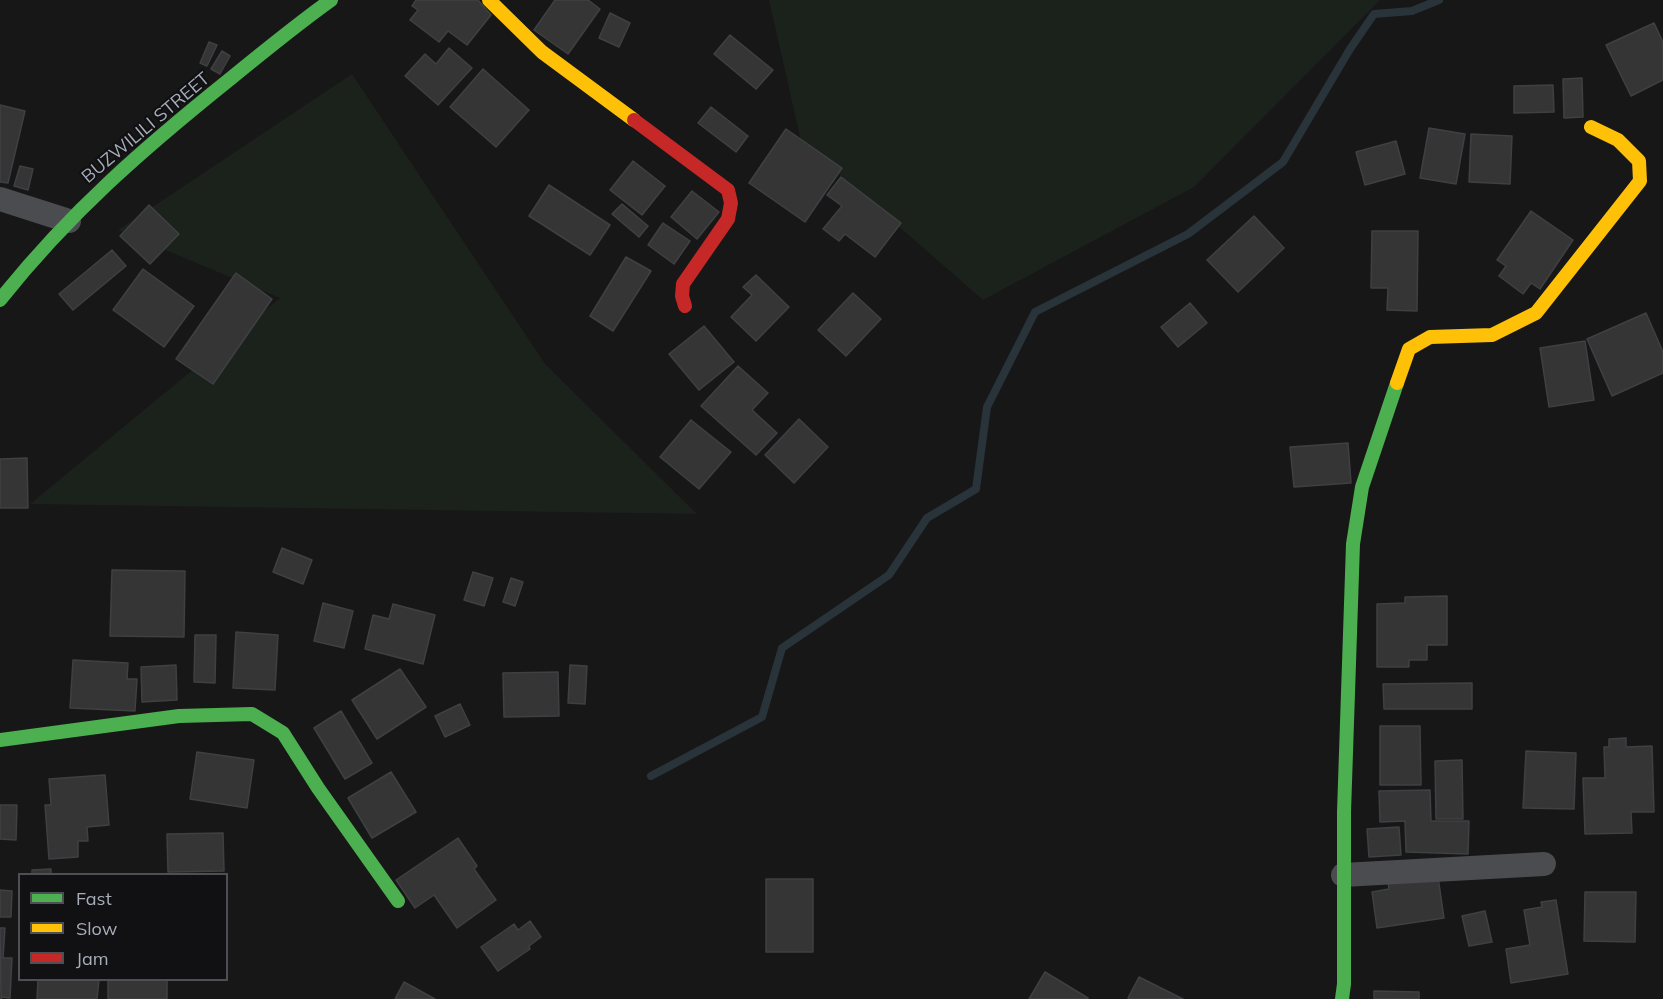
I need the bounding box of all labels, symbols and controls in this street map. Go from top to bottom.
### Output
street label: BUZWILILI STREET [78,68,214,188]
legend [18,873,228,981]
text: Fast [76,887,112,910]
text: Slow [76,917,117,940]
text: Jam [76,947,109,970]

